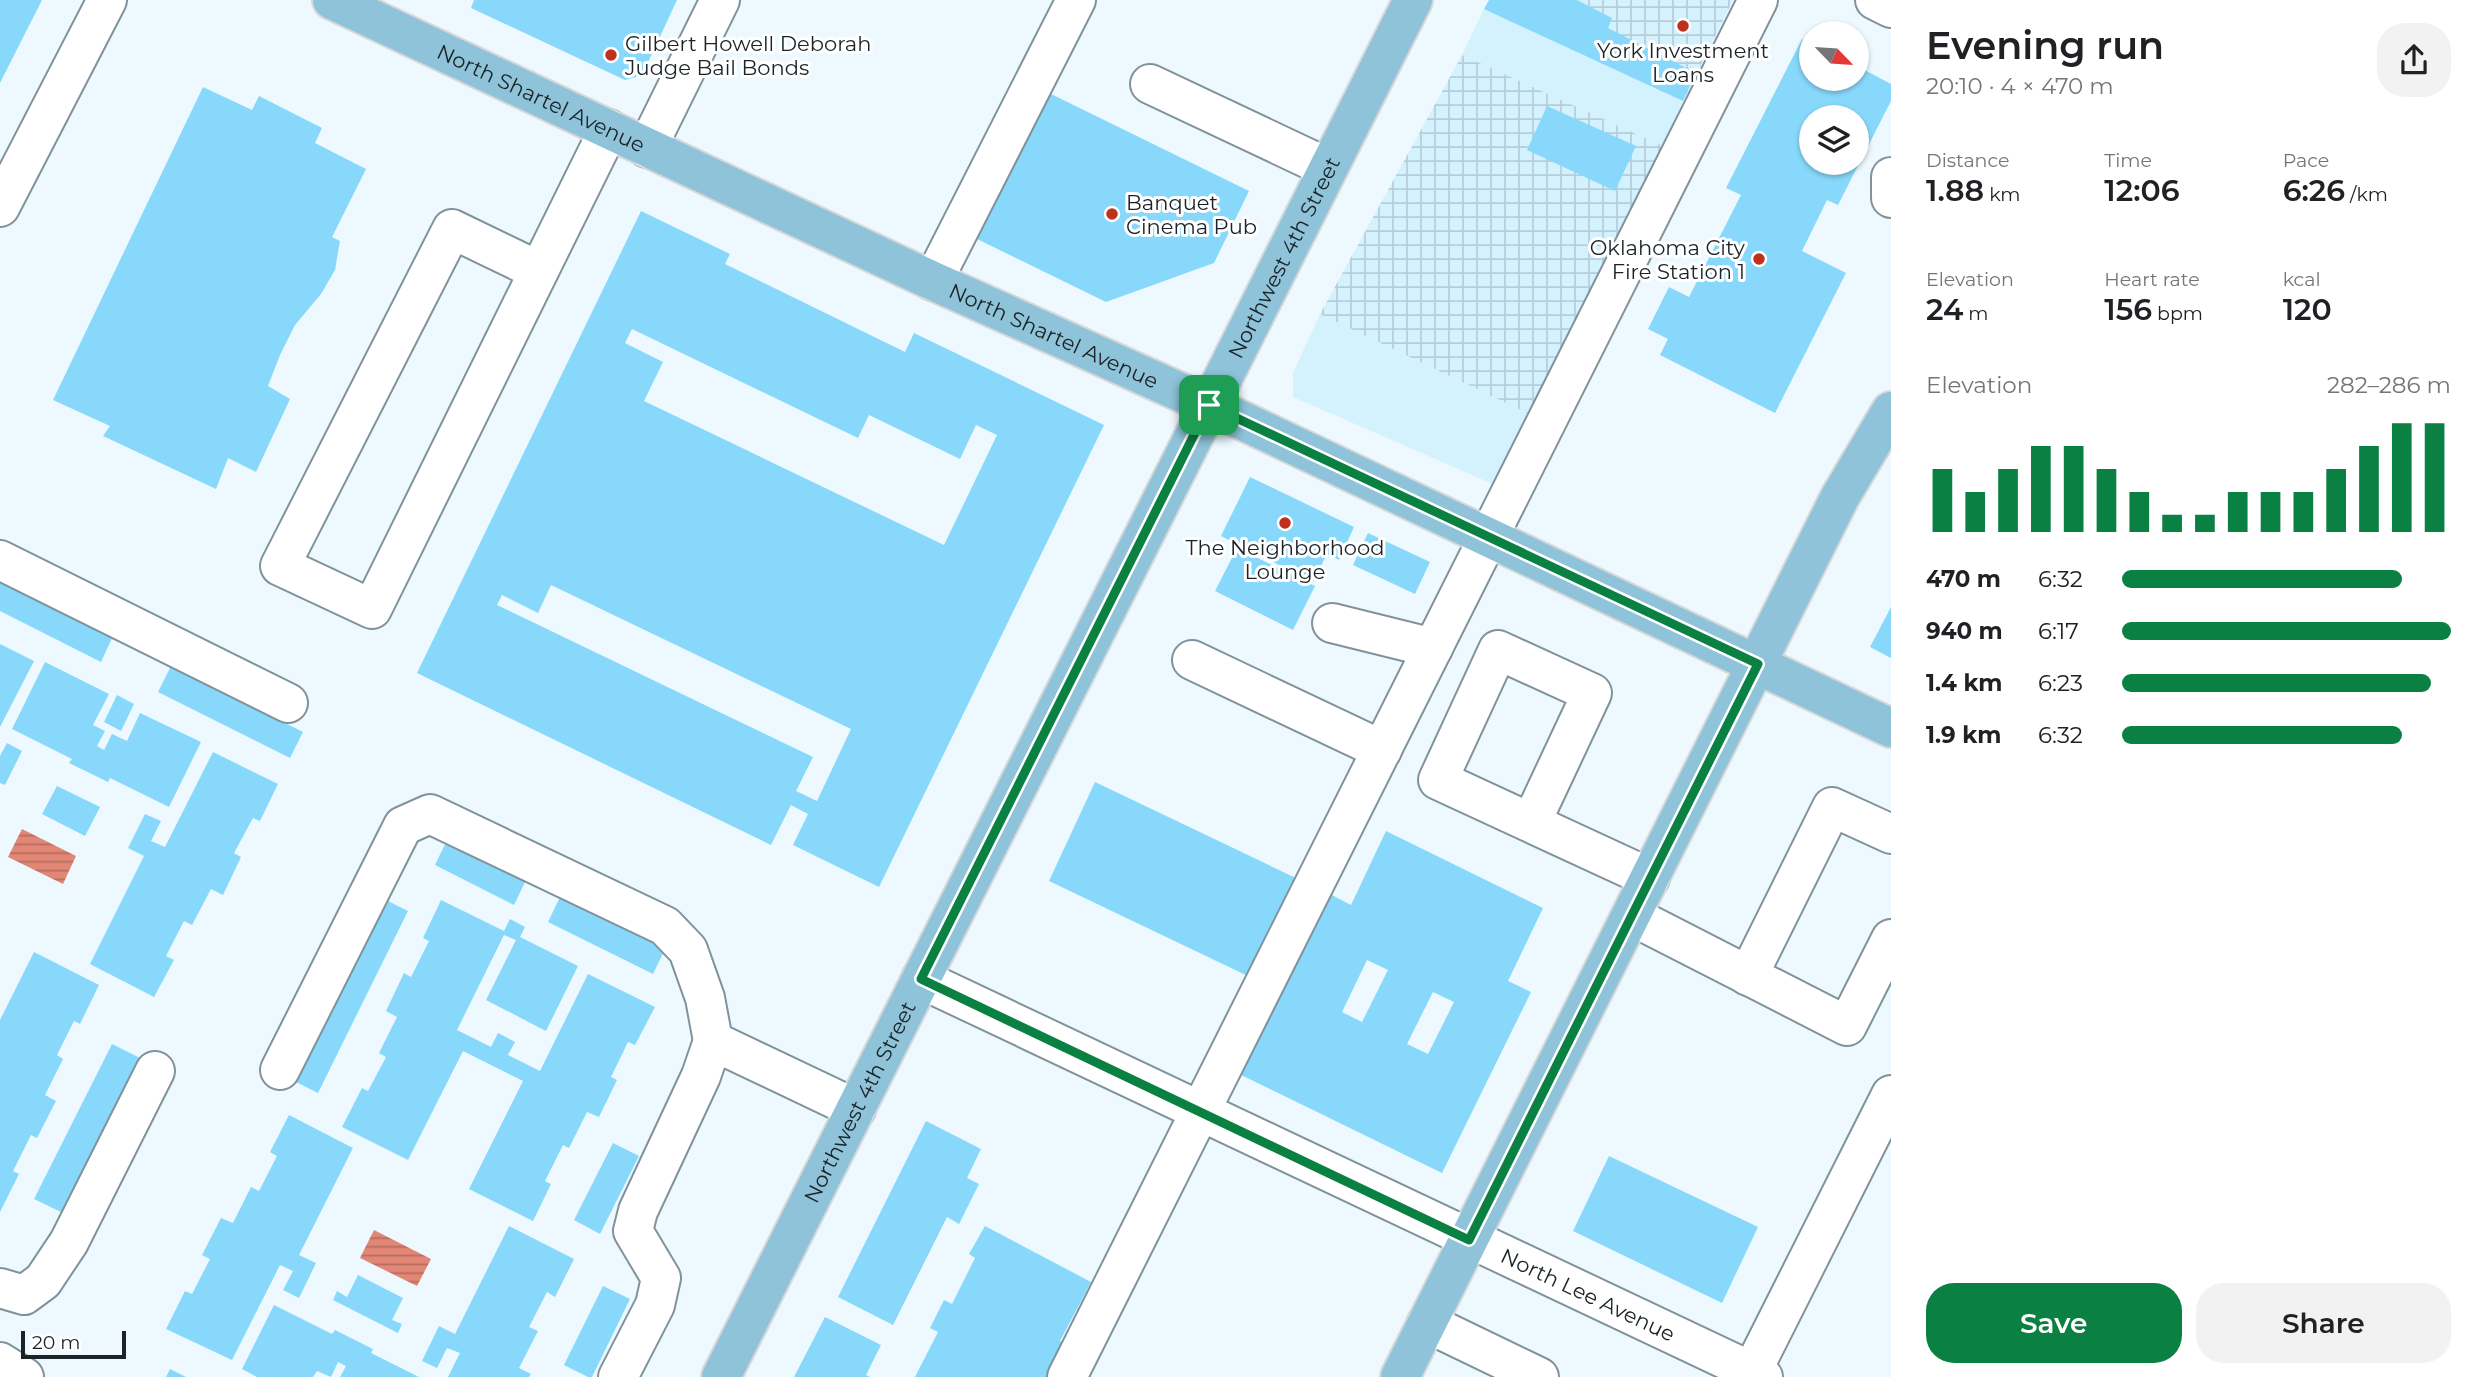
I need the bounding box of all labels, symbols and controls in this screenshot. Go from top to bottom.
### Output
marker: York Investment Loans [1675,18,1691,34]
north arrow [1799,21,1869,91]
map controls [1799,21,1869,175]
text: Evening run [1926,22,2164,69]
button: share [2377,23,2451,97]
place label: Gilbert Howell Deborah Judge Bail Bonds [624,31,871,80]
street label: North Shartel Avenue [433,38,649,157]
place label: York Investment Loans [1597,38,1769,87]
marker: Gilbert Howell Deborah Judge Bail Bonds [603,47,619,63]
text: 20:10 · 4 × 470 m [1926,72,2114,100]
button: layers [1799,105,1869,175]
text: Distance [1926,149,2009,172]
text: Time [2104,149,2152,172]
text: Pace [2283,149,2329,172]
street label: Northwest 4th Street [1223,152,1345,362]
text: 1.88 [1926,172,1984,209]
text: 12:06 [2104,172,2180,209]
text: 6:26 [2283,172,2345,209]
text: km [1984,183,2021,206]
text: /km [2345,183,2388,206]
place label: Banquet Cinema Pub [1126,190,1257,239]
marker: Banquet Cinema Pub [1104,206,1120,222]
place label: Oklahoma City Fire Station 1 [1590,235,1746,284]
marker: Oklahoma City Fire Station 1 [1751,251,1767,267]
text: Elevation [1926,268,2014,291]
text: Heart rate [2104,268,2200,291]
text: kcal [2283,268,2321,291]
street label: North Shartel Avenue [945,277,1162,393]
text: 24 [1926,291,1963,328]
text: 156 [2104,291,2152,328]
text: 120 [2283,291,2332,328]
text: m [1963,302,1989,325]
text: bpm [2152,302,2203,325]
text: Elevation [1926,371,2032,399]
text: 282–286 m [2327,371,2451,399]
pin [1179,375,1239,435]
icon: arrive [1190,386,1228,424]
marker: The Neighborhood Lounge [1277,515,1293,531]
place label: The Neighborhood Lounge [1186,535,1384,584]
text: 470 m [1926,565,2001,593]
text: 6:32 [2038,565,2083,593]
text: 940 m [1926,617,2003,645]
text: 6:17 [2038,617,2079,645]
text: 1.4 km [1926,669,2003,697]
text: 6:23 [2038,669,2083,697]
text: 1.9 km [1926,721,2001,749]
text: 6:32 [2038,721,2083,749]
street label: Northwest 4th Street [798,997,920,1207]
street label: North Lee Avenue [1497,1243,1679,1346]
button: Save [1926,1283,2182,1363]
button: Share [2196,1283,2451,1363]
scale bar [21,1328,126,1360]
text: 20 m [32,1331,80,1354]

